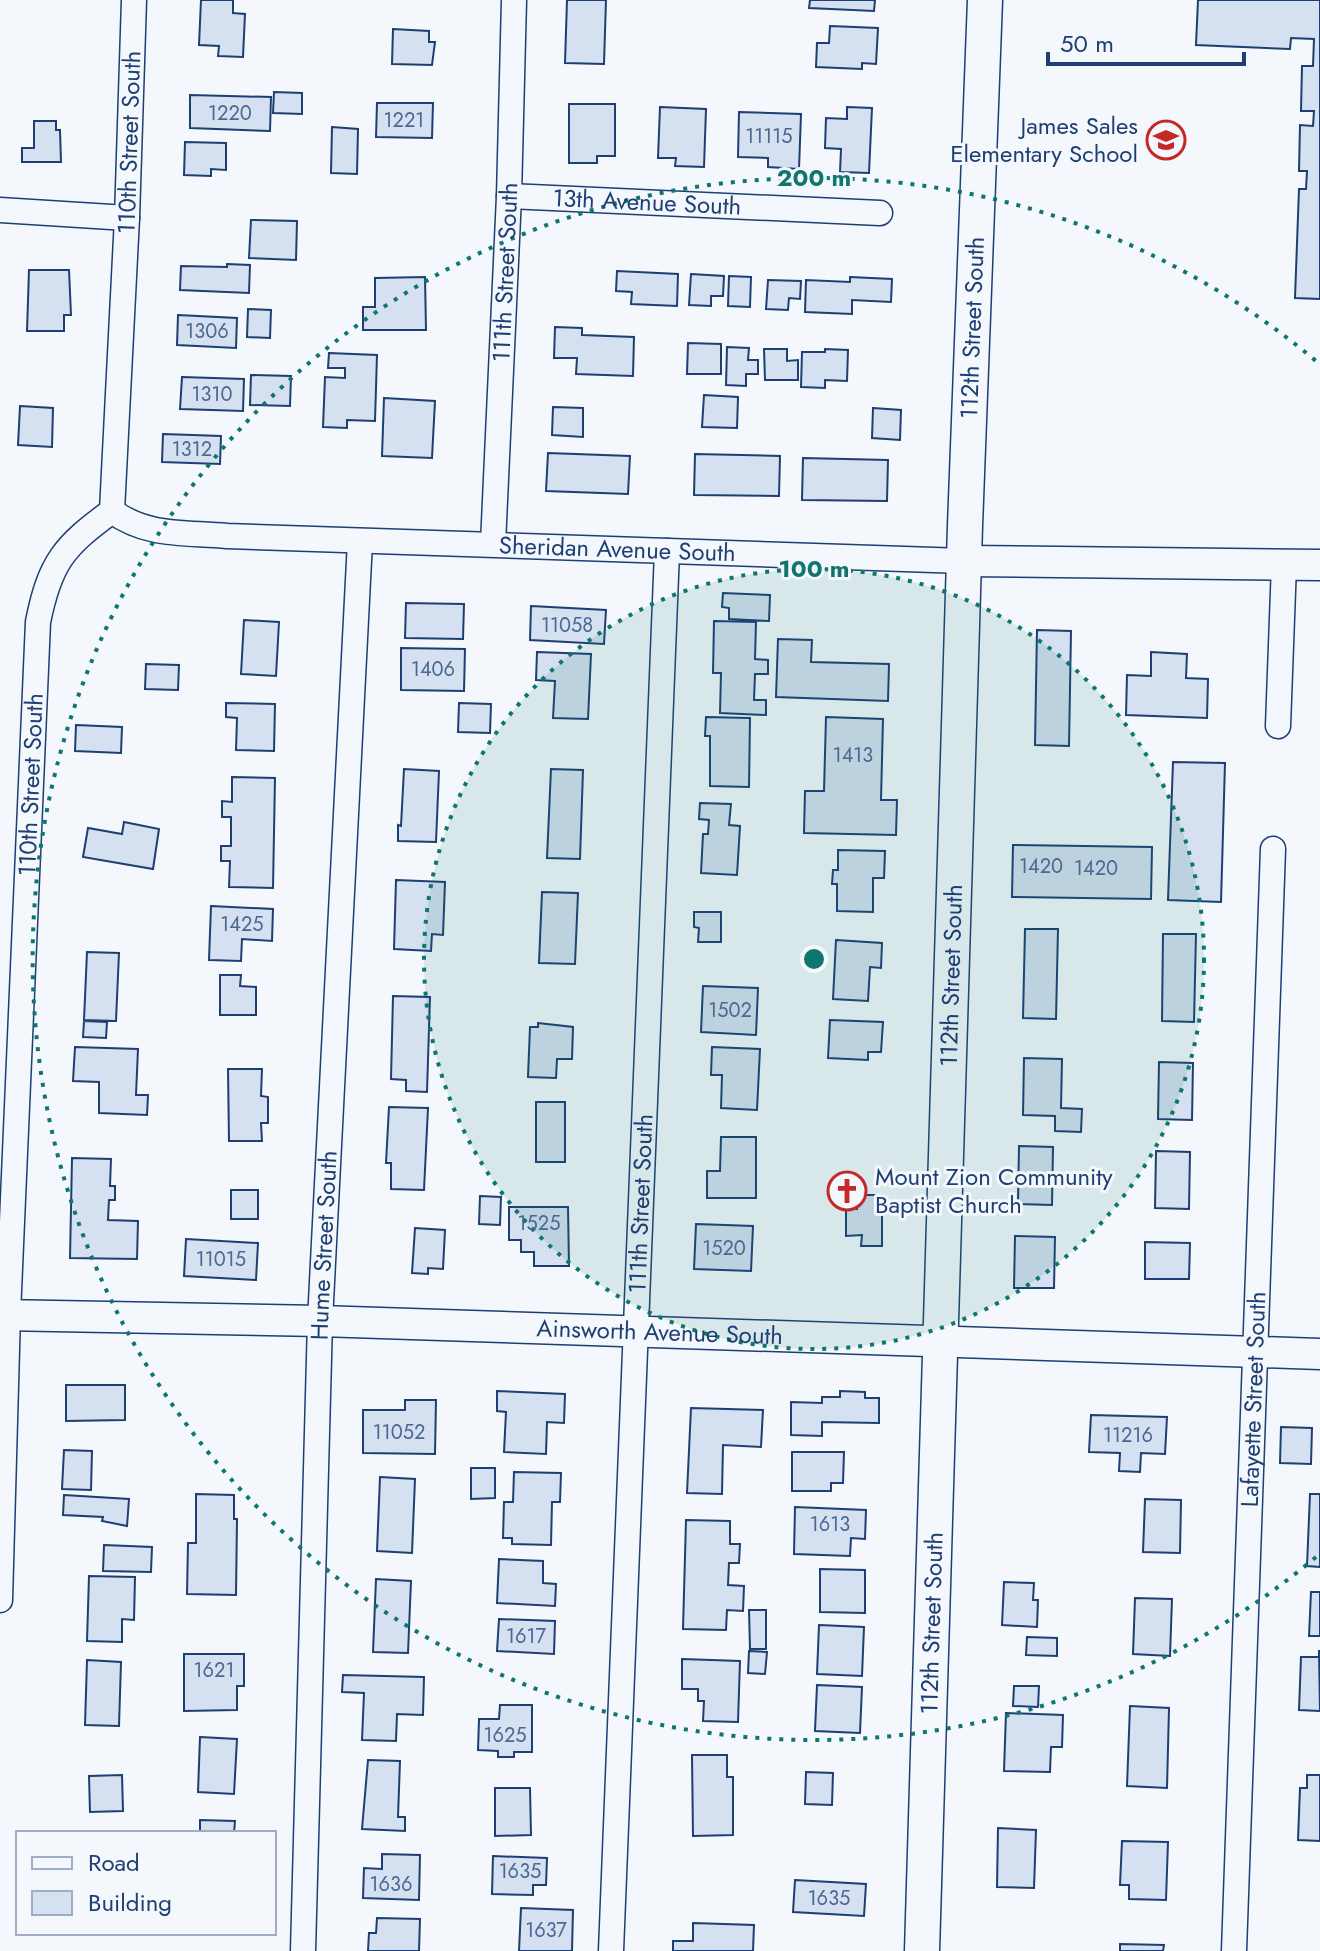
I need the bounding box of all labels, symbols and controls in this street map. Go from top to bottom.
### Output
scale bar [1048,16,1244,66]
text: 50 m [1060,26,1114,61]
street label: 110th Street South [108,50,149,235]
house number: 1220 [208,99,252,128]
house number: 1221 [384,106,424,135]
place label: James Sales Elementary School [950,108,1138,171]
school or university icon: James Sales Elementary School [1145,119,1187,161]
house number: 11115 [745,122,793,151]
text: 200 m [777,160,851,195]
street label: 13th Avenue South [552,180,742,224]
street label: 111th Street South [483,182,526,363]
street label: 112th Street South [951,236,993,420]
house number: 1306 [185,317,229,346]
house number: 1310 [192,380,232,409]
house number: 1312 [172,435,212,464]
street label: Sheridan Avenue South [498,527,736,570]
text: 100 m [779,551,849,586]
house number: 11058 [541,611,593,640]
house number: 1406 [411,655,455,684]
street label: 110th Street South [9,692,52,877]
house number: 1413 [833,741,873,770]
house number: 1420 [1019,852,1063,881]
house number: 1420 [1074,854,1118,883]
street label: 112th Street South [931,884,971,1067]
house number: 1425 [220,910,264,939]
centre of rings [800,945,828,973]
house number: 1502 [708,996,752,1025]
street label: 111th Street South [619,1113,661,1294]
street label: Hume Street South [301,1150,346,1341]
place label: Mount Zion Community Baptist Church [875,1159,1113,1222]
church icon: Mount Zion Community Baptist Church [826,1170,868,1212]
house number: 1525 [518,1209,560,1238]
house number: 1520 [702,1234,746,1263]
house number: 11015 [196,1245,246,1274]
street label: Lafayette Street South [1232,1291,1274,1508]
street label: Ainsworth Avenue South [536,1310,783,1353]
house number: 11052 [373,1418,425,1447]
house number: 11216 [1103,1421,1153,1450]
house number: 1613 [810,1510,850,1539]
street label: 112th Street South [911,1531,952,1715]
house number: 1617 [506,1622,547,1651]
house number: 1621 [194,1656,234,1685]
house number: 1625 [483,1721,527,1750]
legend [16,1831,276,1935]
text: Road [88,1845,140,1880]
house number: 1635 [499,1857,541,1886]
house number: 1636 [370,1870,412,1899]
house number: 1635 [808,1884,850,1913]
text: Building [88,1885,172,1920]
house number: 1637 [525,1916,567,1945]

